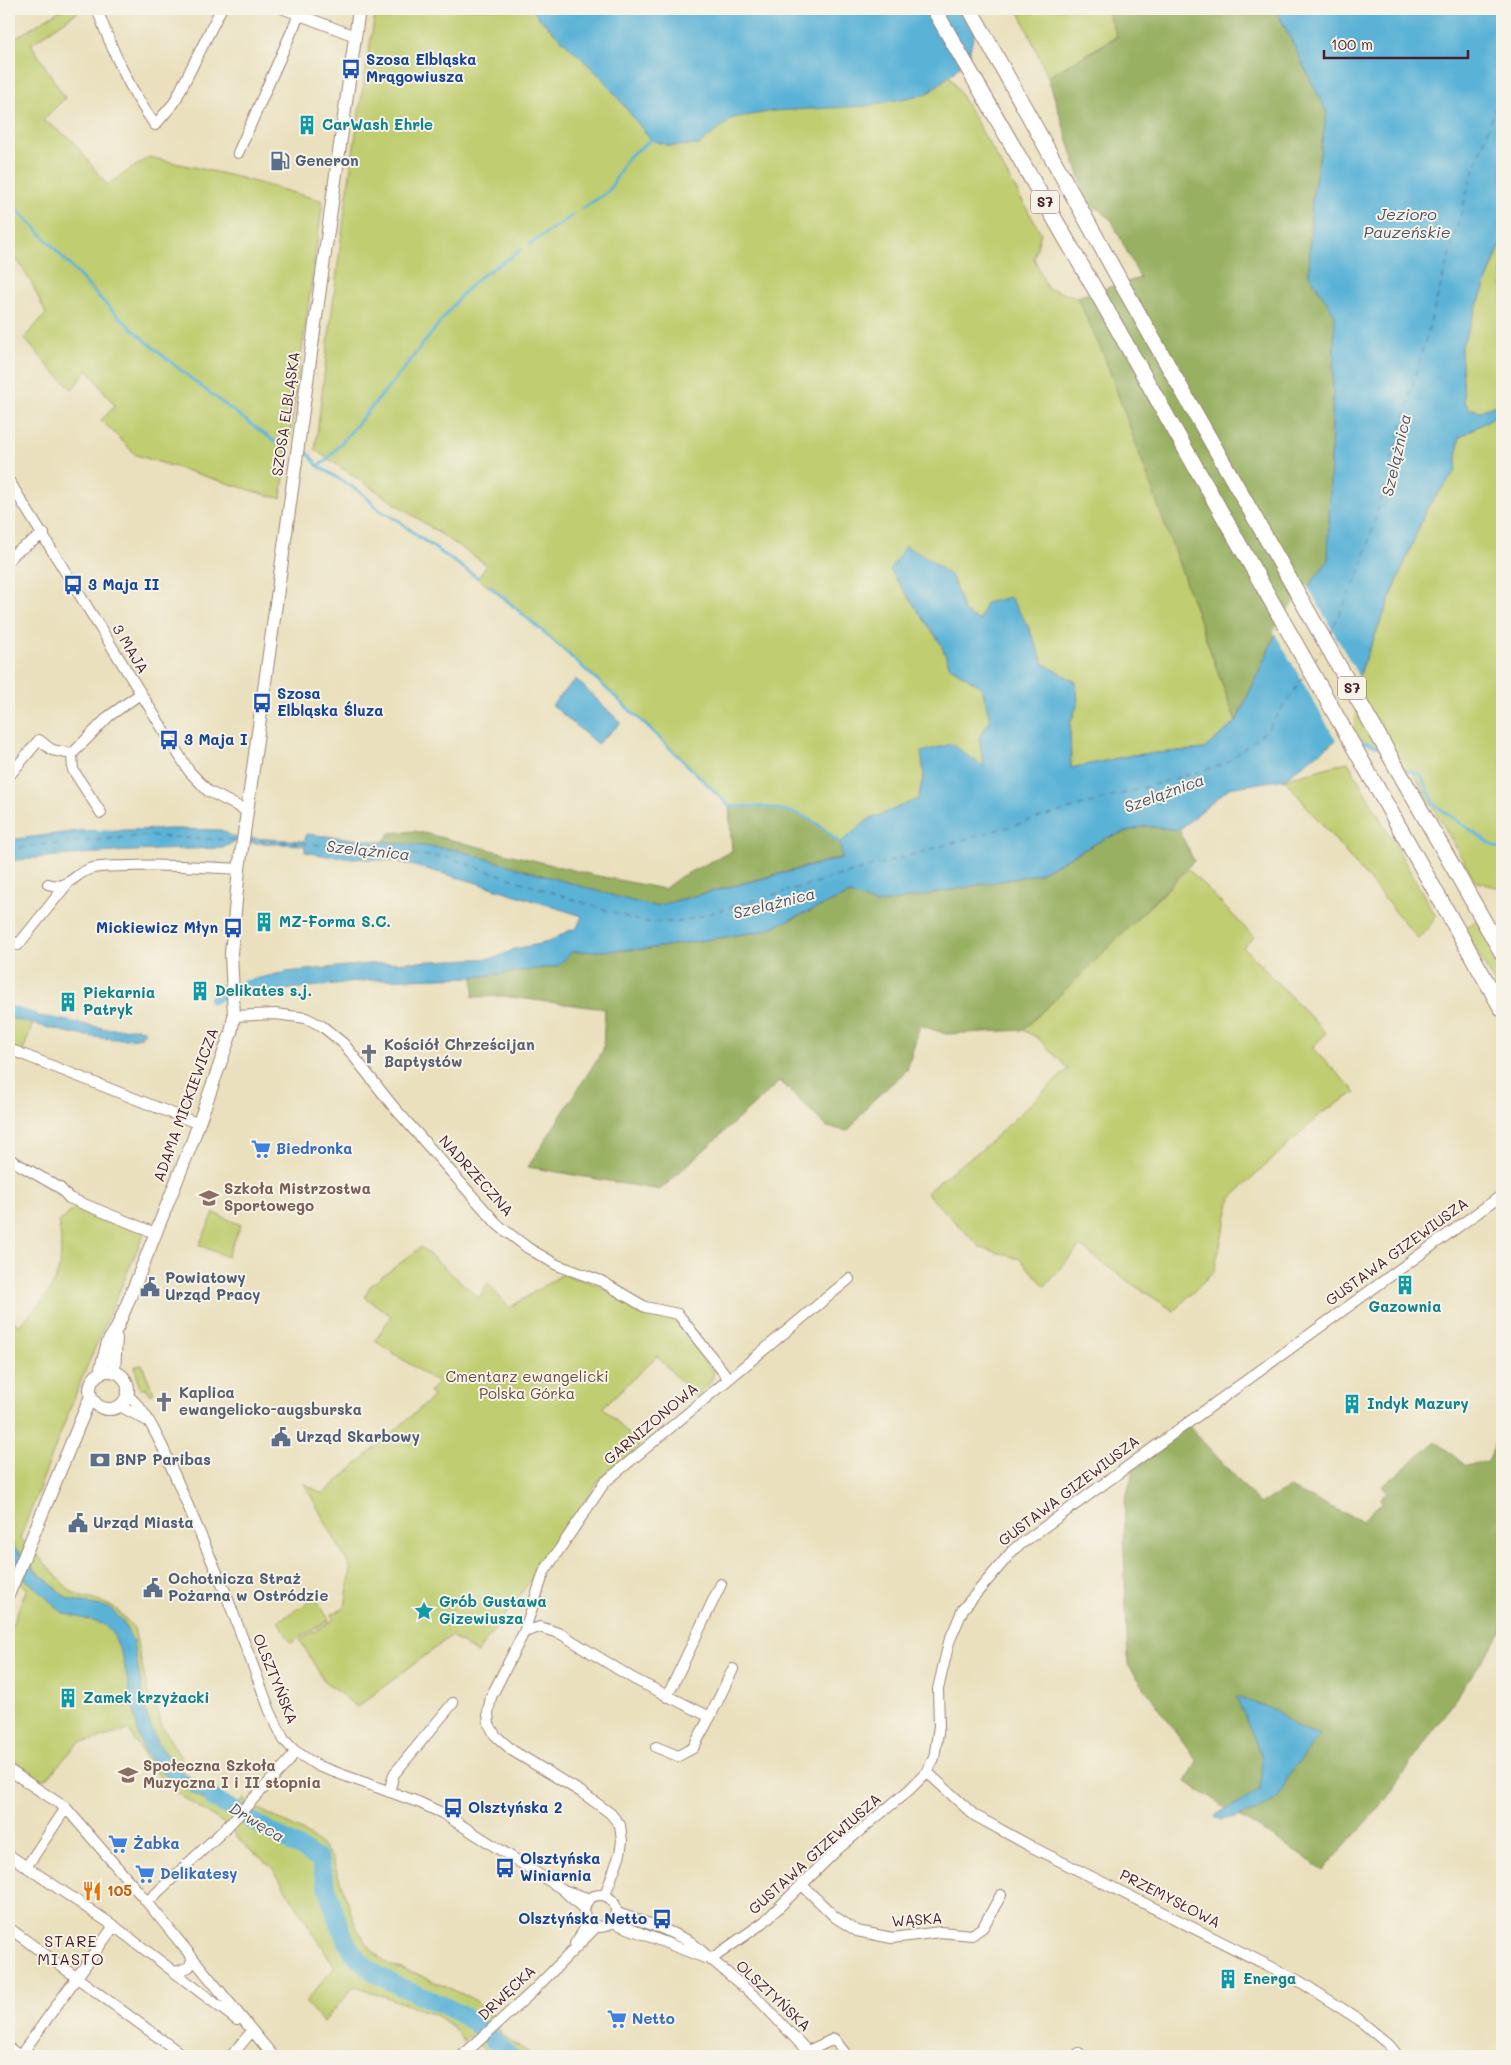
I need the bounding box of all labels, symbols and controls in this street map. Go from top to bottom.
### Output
scale bar [1324,28,1467,60]
text: 100 m [1331,34,1373,54]
place label: Szosa Elbląska Mrągowiusza [366,49,476,86]
bus stop icon: Szosa Elbląska Mrągowiusza [340,58,362,80]
building icon: CarWash Ehrle [296,114,318,136]
place label: CarWash Ehrle [322,114,433,134]
fuel station icon: Generon [269,150,291,172]
place label: Generon [295,150,359,170]
road number: S7 [1031,190,1059,213]
water label: Jezioro Pauzeńskie [1363,203,1451,242]
street label: SZOSA ELBLĄSKA [266,350,304,477]
water label: Szelążnica [1376,412,1415,498]
bus stop icon: 3 Maja II [62,574,84,596]
place label: 3 Maja II [88,574,160,594]
street label: 3 MAJA [108,620,153,677]
road number: S7 [1338,676,1366,700]
place label: Szosa Elbląska Śluza [277,683,383,720]
bus stop icon: Szosa Elbląska Śluza [251,692,273,714]
bus stop icon: 3 Maja I [158,729,180,751]
place label: 3 Maja I [184,729,248,749]
water label: Szelążnica [1121,768,1207,817]
water label: Szelążnica [325,835,411,864]
water label: Szelążnica [731,882,817,923]
building icon: MZ-Forma S.C. [253,911,275,933]
place label: MZ-Forma S.C. [279,911,391,931]
place label: Mickiewicz Młyn [96,917,218,937]
bus stop icon: Mickiewicz Młyn [222,917,244,939]
building icon: Delikates s.j. [189,980,211,1002]
place label: Delikates s.j. [215,980,312,1000]
place label: Piekarnia Patryk [83,982,155,1019]
building icon: Piekarnia Patryk [57,991,79,1013]
street label: ADAMA MICKIEWICZA [148,1025,222,1184]
place label: Kościół Chrześcijan Baptystów [384,1034,535,1071]
church icon: Kościół Chrześcijan Baptystów [358,1043,380,1065]
street label: NADRZECZNA [435,1131,518,1220]
supermarket icon: Biedronka [250,1138,272,1160]
place label: Biedronka [276,1138,352,1158]
place label: Szkoła Mistrzostwa Sportowego [224,1178,371,1215]
school or university icon: Szkoła Mistrzostwa Sportowego [198,1187,220,1209]
street label: GUSTAWA GIZEWIUSZA [1321,1193,1472,1310]
place label: Powiatowy Urząd Pracy [165,1267,260,1304]
building icon: Gazownia [1394,1274,1416,1296]
public building icon: Powiatowy Urząd Pracy [139,1276,161,1298]
place label: Gazownia [1369,1296,1441,1316]
park label: Cmentarz ewangelicki Polska Górka [445,1366,609,1403]
street label: GARNIZONOWA [599,1378,702,1469]
place label: Kaplica ewangelicko-augsburska [179,1382,362,1419]
church icon: Kaplica ewangelicko-augsburska [153,1391,175,1413]
building icon: Indyk Mazury [1341,1393,1363,1415]
place label: Indyk Mazury [1367,1393,1469,1413]
public building icon: Urząd Skarbowy [270,1426,292,1448]
place label: Urząd Skarbowy [296,1426,420,1446]
street label: GUSTAWA GIZEWIUSZA [994,1431,1143,1550]
bank icon: BNP Paribas [89,1449,111,1471]
place label: BNP Paribas [115,1449,211,1469]
public building icon: Urząd Miasta [67,1512,89,1534]
place label: Urząd Miasta [93,1512,194,1532]
place label: Ochotnicza Straż Pożarna w Ostródzie [168,1568,328,1605]
public building icon: Ochotnicza Straż Pożarna w Ostródzie [142,1577,164,1599]
place label: Grób Gustawa Gizewiusza [439,1591,547,1628]
place icon: Grób Gustawa Gizewiusza [413,1600,435,1622]
street label: OLSZTYŃSKA [249,1631,303,1727]
building icon: Zamek krzyżacki [57,1687,79,1709]
place label: Zamek krzyżacki [83,1687,210,1707]
place label: Społeczna Szkoła Muzyczna I i II stopnia [143,1755,321,1792]
school or university icon: Społeczna Szkoła Muzyczna I i II stopnia [117,1764,139,1786]
street label: GUSTAWA GIZEWIUSZA [744,1788,885,1918]
water label: Drwęca [226,1797,289,1846]
bus stop icon: Olsztyńska 2 [442,1797,464,1819]
place label: Olsztyńska 2 [468,1797,562,1817]
supermarket icon: Żabka [107,1833,129,1855]
place label: Żabka [133,1833,180,1853]
place label: Olsztyńska Winiarnia [520,1848,601,1885]
bus stop icon: Olsztyńska Winiarnia [494,1857,516,1879]
supermarket icon: Delikatesy [134,1863,156,1885]
place label: Delikatesy [160,1863,237,1883]
street label: PRZEMYSŁOWA [1117,1864,1224,1932]
restaurant icon: 105 [81,1880,103,1902]
place label: 105 [107,1880,132,1900]
street label: WĄSKA [891,1907,943,1931]
place label: Olsztyńska Netto [518,1908,647,1928]
bus stop icon: Olsztyńska Netto [651,1908,673,1930]
district label: STARE MIASTO [37,1930,105,1969]
street label: OLSZTYŃSKA [732,1955,815,2035]
street label: DRWĘCKA [473,1960,539,2024]
building icon: Energa [1217,1968,1239,1990]
place label: Energa [1243,1968,1296,1988]
supermarket icon: Netto [606,2008,628,2030]
place label: Netto [632,2008,675,2028]

